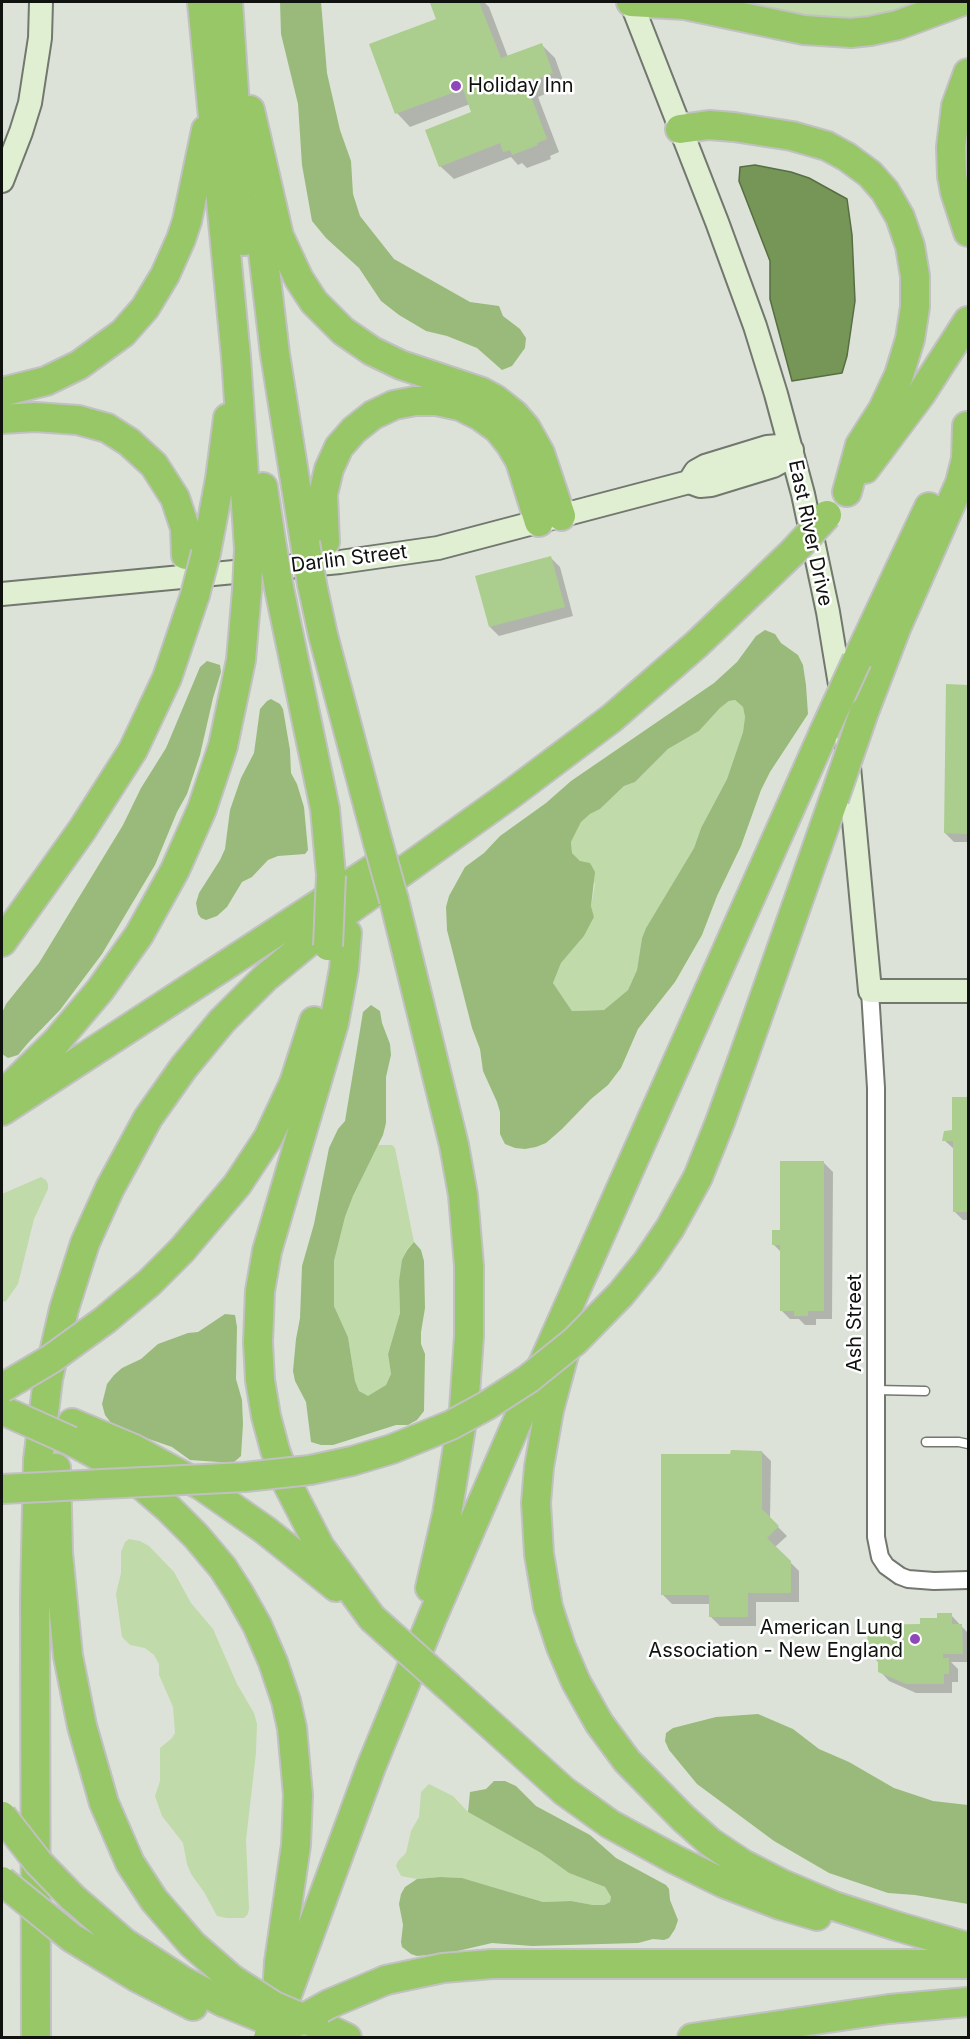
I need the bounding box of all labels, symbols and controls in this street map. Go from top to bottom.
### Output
place label: Holiday Inn [468,74,574,98]
marker: Holiday Inn [449,79,463,93]
street label: East River Drive [783,458,837,608]
street label: Darlin Street [289,540,409,578]
street label: Ash Street [843,1274,867,1372]
place label: American Lung Association - New England [648,1616,903,1663]
marker: American Lung Association - New England [908,1632,922,1646]

